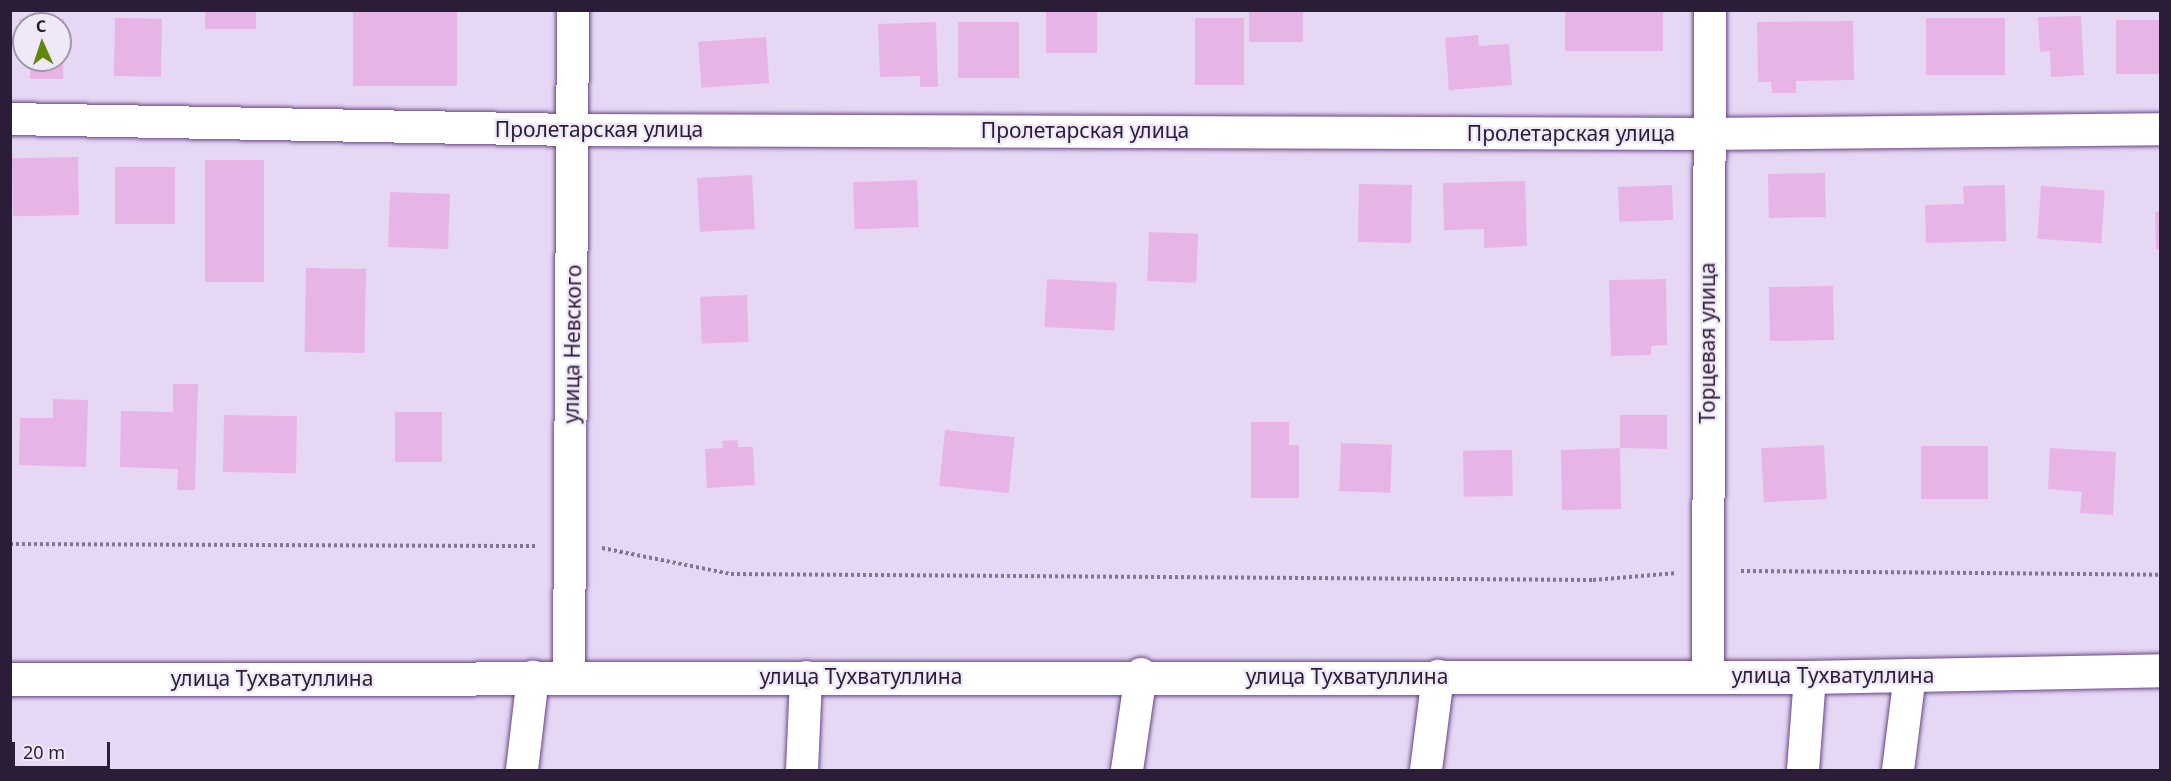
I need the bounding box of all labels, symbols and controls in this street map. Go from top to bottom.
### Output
north arrow [12,12,72,72]
text: С [35,15,47,37]
street label: Пролетарская улица [495,116,703,142]
street label: Пролетарская улица [981,117,1189,143]
street label: Пролетарская улица [1467,120,1675,146]
street label: Торцевая улица [1694,262,1720,424]
street label: улица Невского [558,264,586,424]
street label: улица Тухватуллина [1732,662,1934,688]
street label: улица Тухватуллина [760,663,962,689]
street label: улица Тухватуллина [1246,663,1448,689]
street label: улица Тухватуллина [171,665,373,691]
scale bar [15,730,112,768]
text: 20 m [23,740,65,764]

